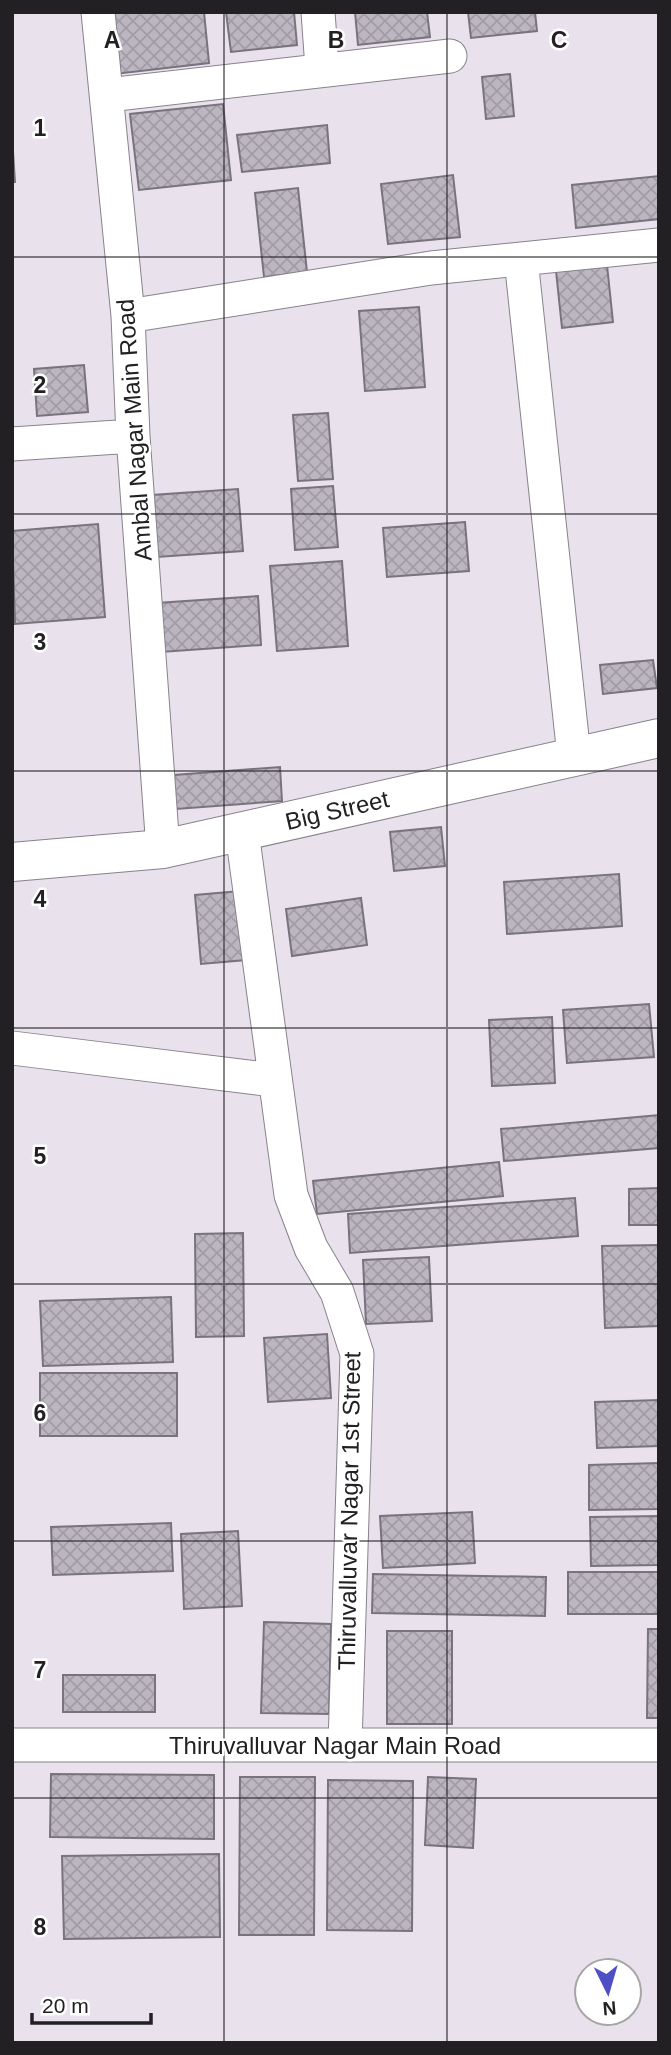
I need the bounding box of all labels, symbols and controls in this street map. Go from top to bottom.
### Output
text: A [104,27,120,53]
text: B [328,27,344,53]
text: C [551,27,567,53]
text: 1 [34,115,47,141]
street label: Ambal Nagar Main Road [111,298,157,562]
text: 2 [34,372,46,398]
text: 3 [34,629,46,655]
street label: Big Street [283,785,392,835]
text: 4 [34,886,47,912]
text: 5 [34,1143,47,1169]
street label: Thiruvalluvar Nagar 1st Street [333,1351,365,1671]
text: 6 [34,1400,46,1426]
text: 7 [34,1657,46,1683]
street label: Thiruvalluvar Nagar Main Road [169,1732,501,1759]
text: 8 [34,1914,47,1940]
north arrow [573,1957,643,2027]
scale bar [32,1982,150,2026]
text: 20 m [42,1994,89,2017]
text: N [602,1997,617,2019]

